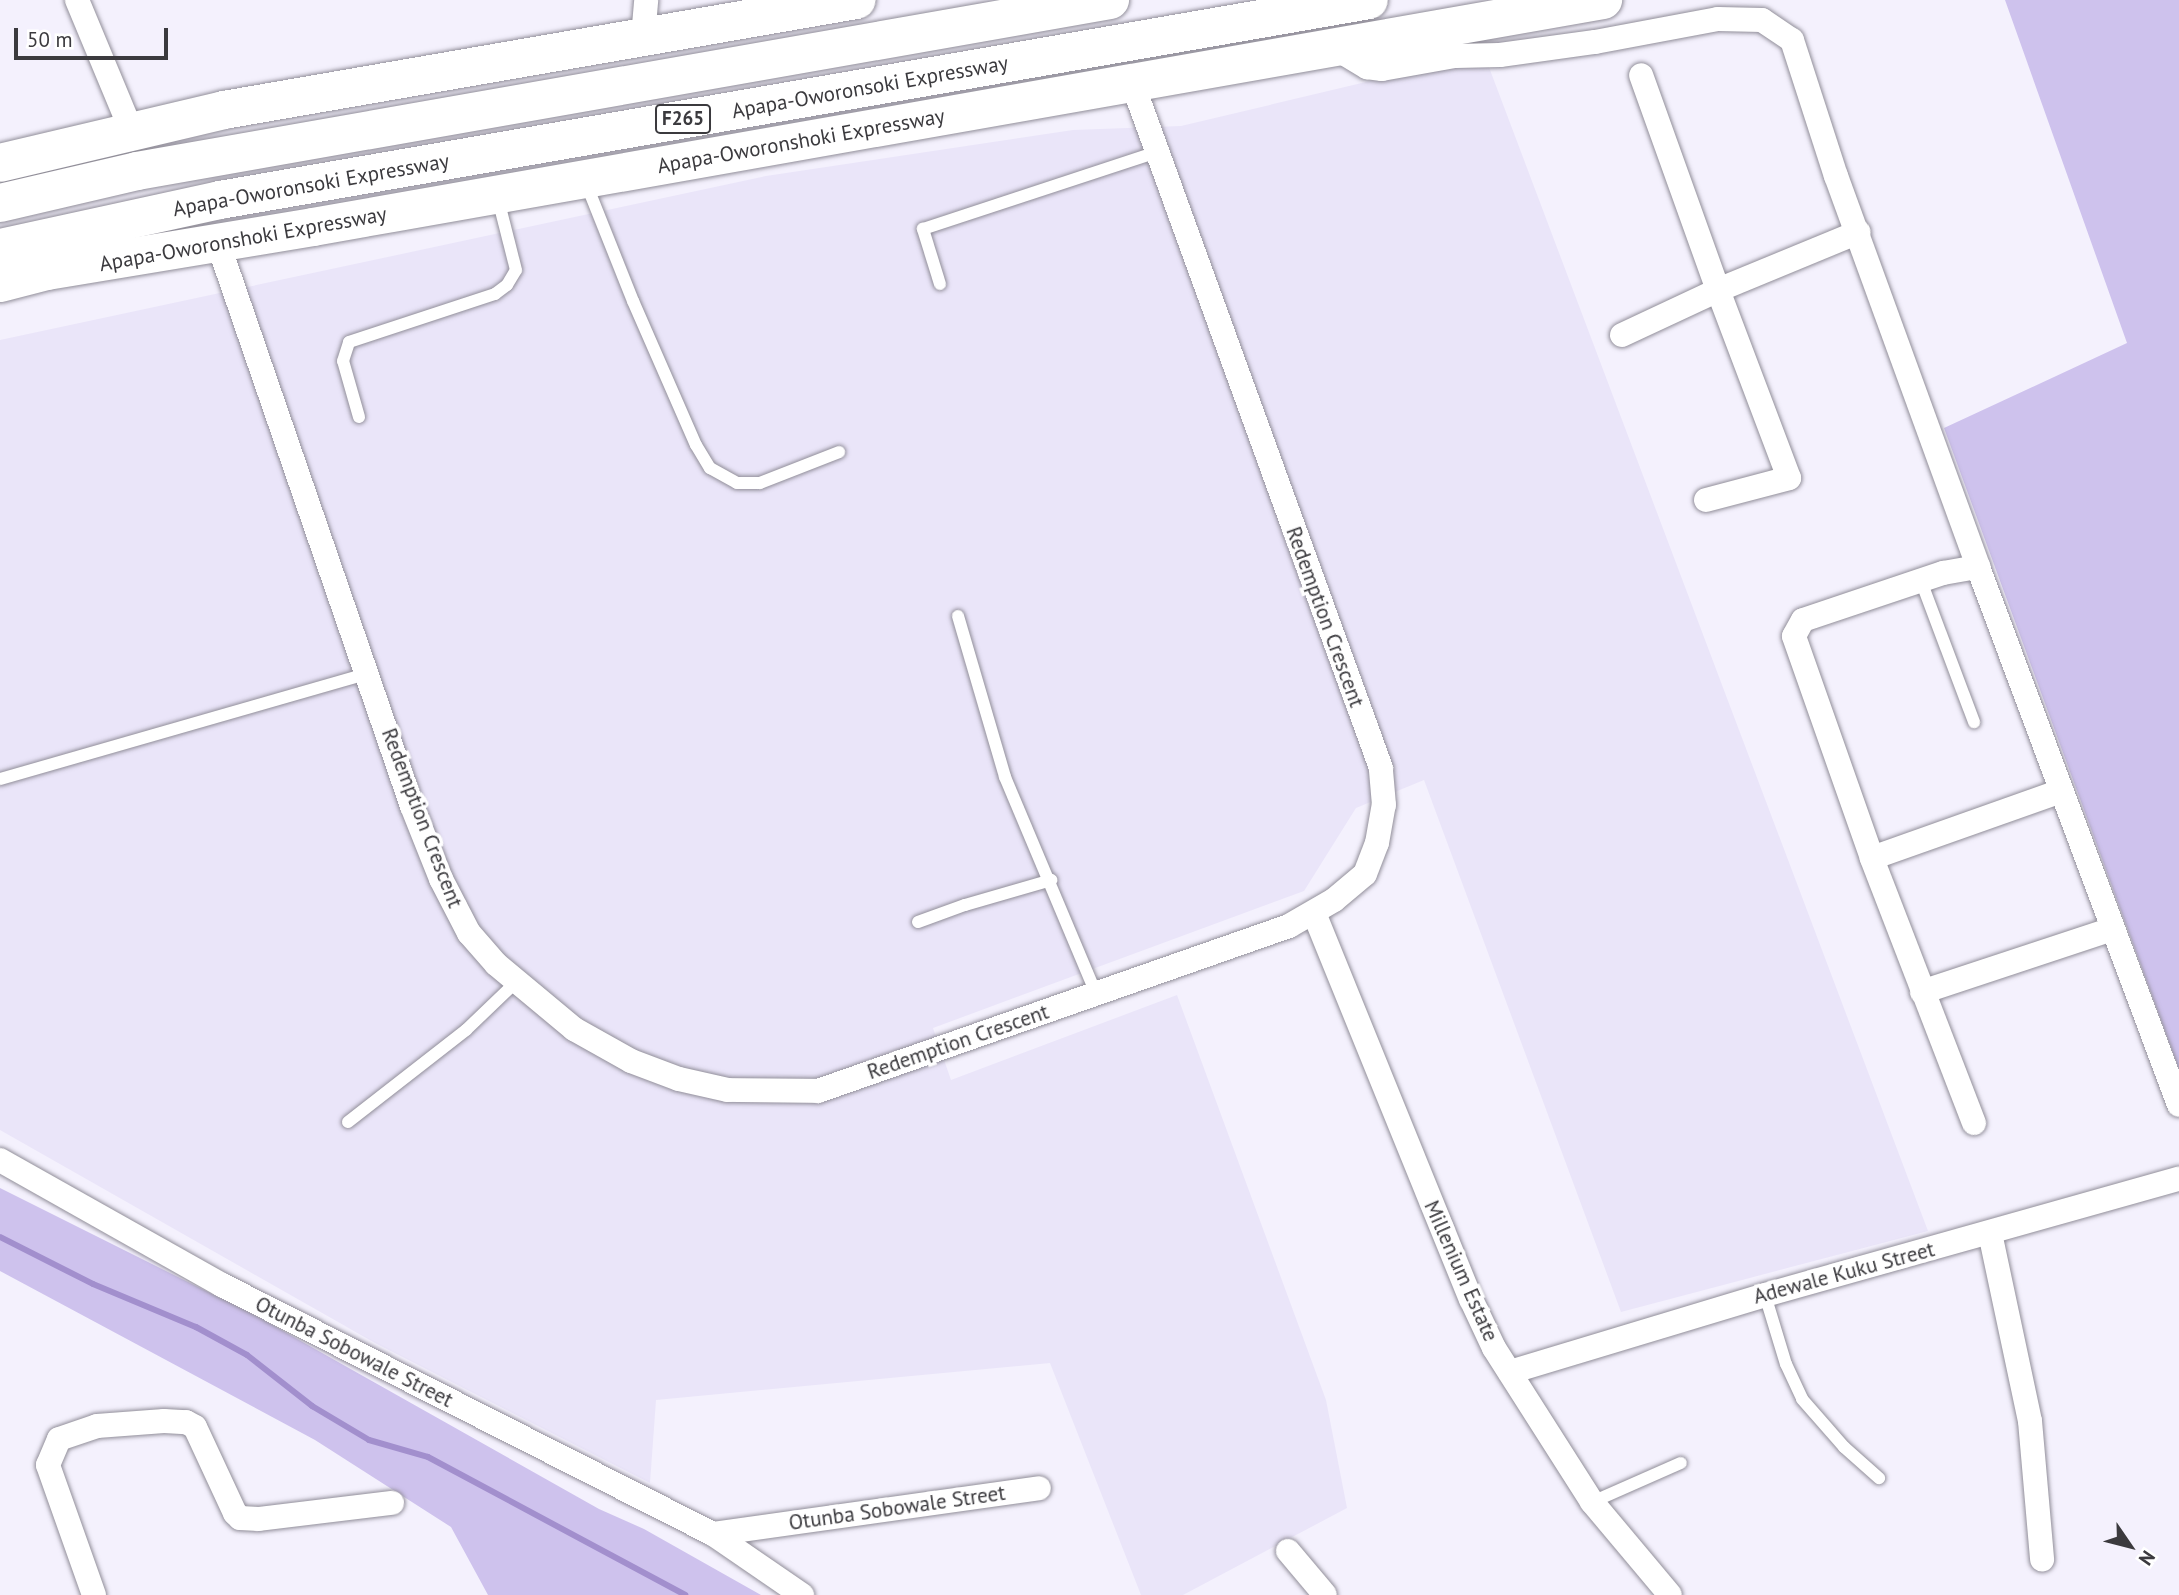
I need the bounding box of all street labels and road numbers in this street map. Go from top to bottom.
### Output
street label: Apapa-Oworonsoki Expressway [730,50,1010,124]
street label: Apapa-Oworonshoki Expressway [655,103,947,179]
road number: F265 [655,104,711,134]
street label: Apapa-Oworonsoki Expressway [171,148,451,222]
street label: Apapa-Oworonshoki Expressway [97,201,389,277]
street label: Redemption Crescent [1281,523,1369,711]
street label: Redemption Crescent [376,725,468,911]
street label: Redemption Crescent [864,999,1052,1085]
street label: Millenium Estate [1419,1197,1503,1345]
street label: Adewale Kuku Street [1751,1237,1937,1309]
street label: Otunba Sobowale Street [251,1291,457,1413]
street label: Otunba Sobowale Street [787,1480,1007,1536]

